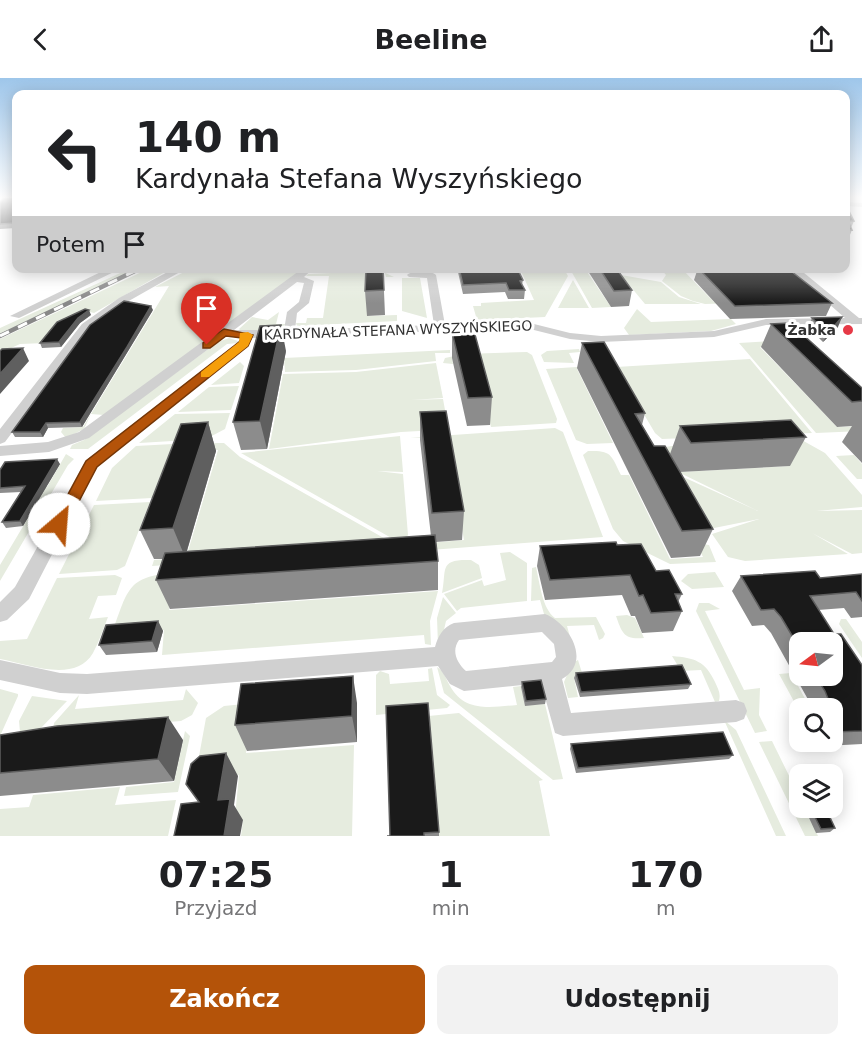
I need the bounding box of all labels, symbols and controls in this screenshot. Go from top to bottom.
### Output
icon: back [24,23,57,56]
icon: share [805,23,838,56]
text: Beeline [374,24,488,55]
text: 140 m [135,113,281,162]
icon: left [36,114,114,192]
text: Kardynała Stefana Wyszyńskiego [135,163,583,194]
icon: arrive [118,228,151,261]
text: Potem [36,232,106,257]
pin [181,283,232,345]
icon: arrive [190,292,223,325]
street label: KARDYNAŁA STEFANA WYSZYŃSKIEGO [263,316,533,343]
place label: Żabka [788,322,836,338]
marker: Żabka [841,323,855,337]
position arrow [27,492,91,556]
north arrow [789,632,843,686]
map controls [789,632,843,818]
button: search [789,698,843,752]
button: layers [789,764,843,818]
text: 07:25 [159,854,273,895]
text: 1 [438,854,463,895]
text: 170 [628,854,703,895]
text: Przyjazd [174,896,258,920]
text: min [432,896,470,920]
text: m [656,896,676,920]
button: Zakończ [24,965,425,1034]
button: Udostępnij [437,965,838,1034]

